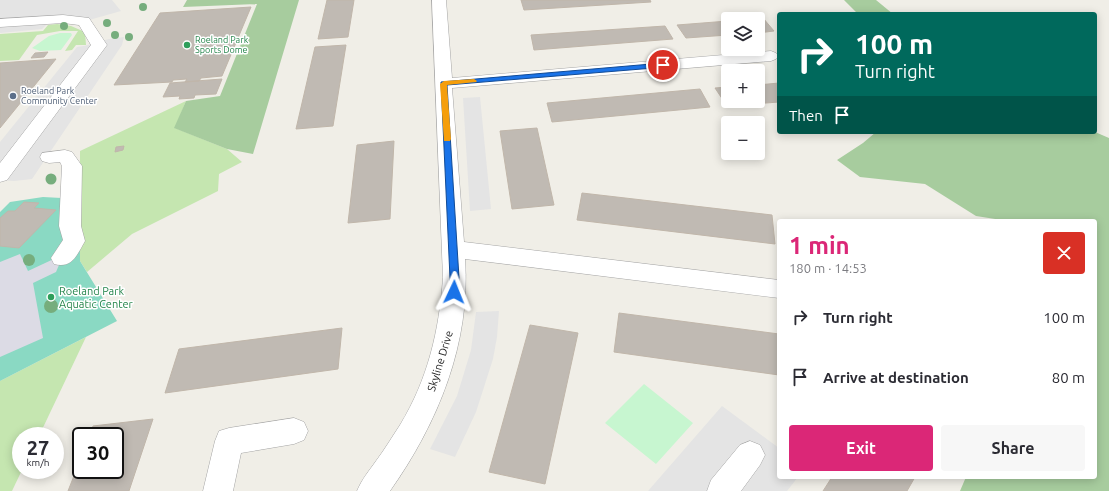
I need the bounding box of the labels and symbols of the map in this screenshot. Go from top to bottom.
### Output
place label: Roeland Park Sports Dome [195,35,249,55]
marker: Roeland Park Sports Dome [182,40,192,50]
pin [646,48,680,82]
place label: Roeland Park Community Center [21,86,98,106]
marker: Roeland Park Community Center [8,91,18,101]
position arrow [433,271,475,313]
place label: Roeland Park Aquatic Center [59,285,134,310]
marker: Roeland Park Aquatic Center [46,292,56,302]
street label: Skyline Drive [425,329,455,393]
speed limit sign: 30 [72,427,124,479]

